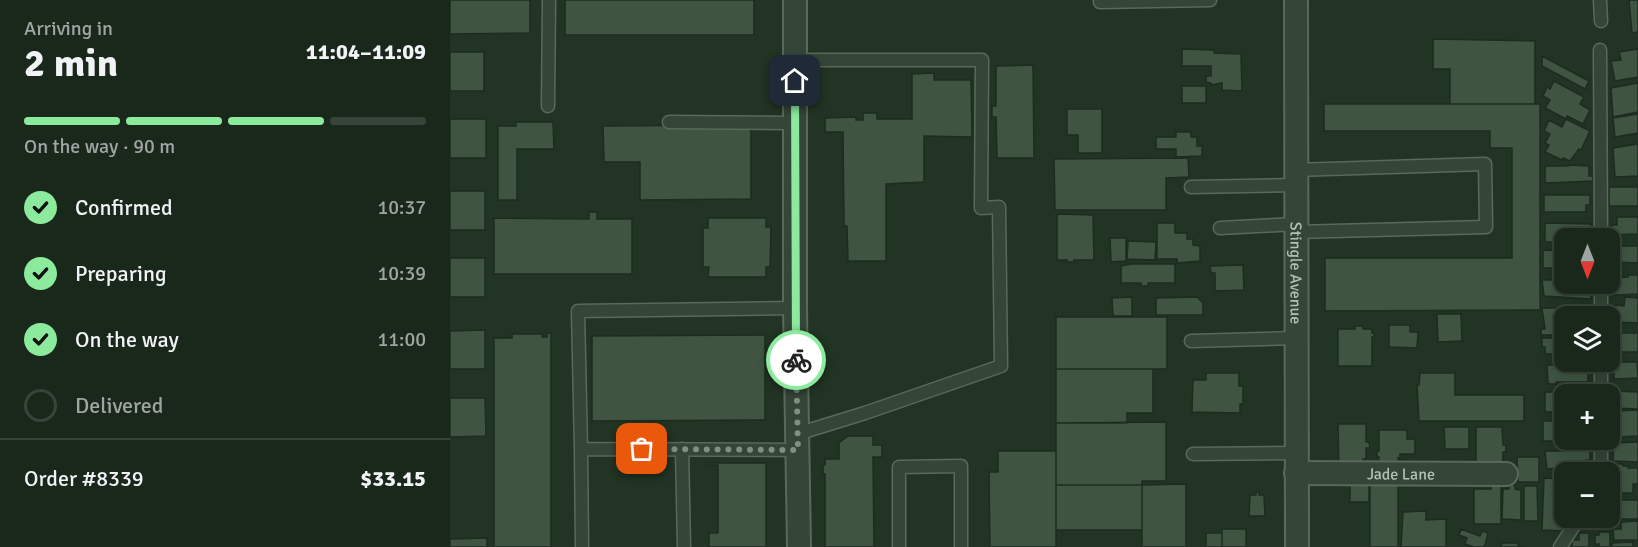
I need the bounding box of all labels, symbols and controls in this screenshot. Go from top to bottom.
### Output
text: Arriving in [24,16,113,41]
text: 11:04–11:09 [306,38,426,65]
text: 2 min [24,39,118,87]
pin [769,55,820,106]
icon: home [778,64,811,97]
text: On the way · 90 m [24,134,175,159]
icon: check [24,191,57,224]
text: Confirmed [75,194,173,221]
text: 10:37 [377,195,426,220]
street label: Stingle Avenue [1285,222,1306,324]
north arrow [1554,228,1620,294]
map controls [1554,228,1620,528]
icon: check [24,257,57,290]
text: Preparing [75,260,167,287]
text: 10:39 [377,261,426,286]
button: layers [1554,306,1620,372]
icon: check [24,323,57,356]
text: On the way [75,326,179,353]
text: 11:00 [377,327,426,352]
courier [766,330,826,390]
icon: bike [780,344,813,377]
button: + [1554,384,1620,450]
text: Delivered [75,392,163,419]
pin [616,423,667,474]
icon: bag [625,432,658,465]
button: − [1554,462,1620,528]
street label: Jade Lane [1367,464,1435,485]
text: Order #8339 [24,465,144,492]
text: $33.15 [360,465,426,492]

